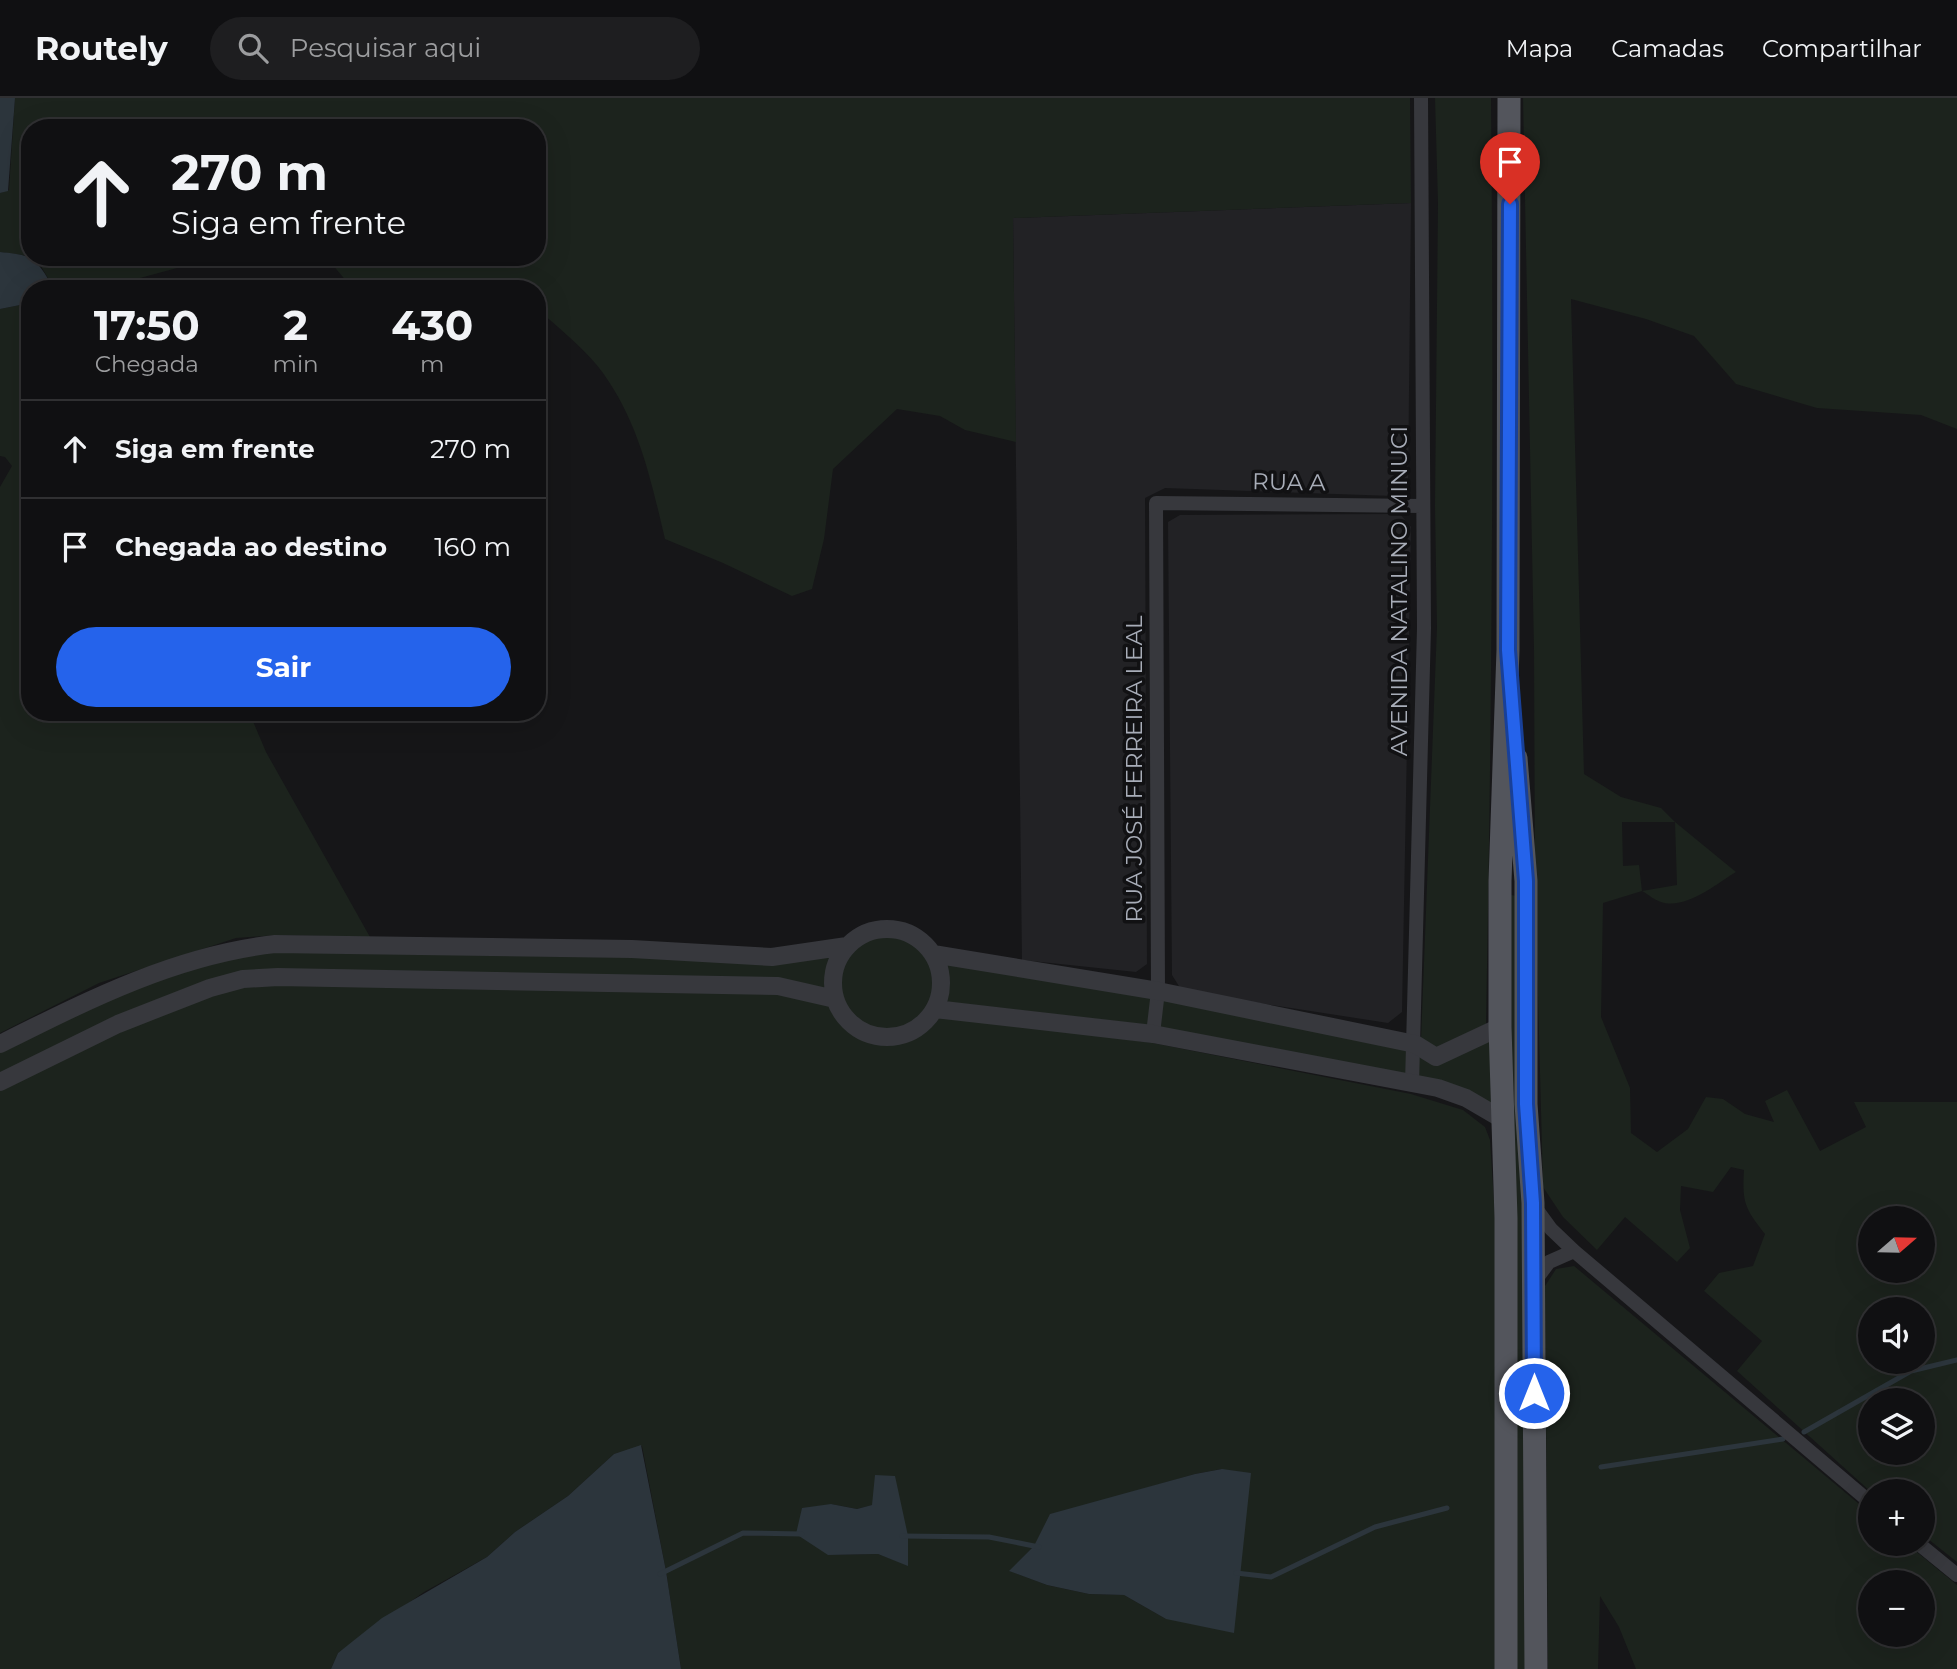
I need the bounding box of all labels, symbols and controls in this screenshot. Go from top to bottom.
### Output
search box [210,17,700,80]
text: Routely [35,28,168,68]
icon: search [234,29,272,67]
text: Pesquisar aqui [290,32,481,64]
text: Mapa [1506,34,1573,63]
text: Camadas [1611,34,1724,63]
text: Compartilhar [1762,34,1922,63]
pin [1480,132,1540,204]
text: 270 m [171,143,328,202]
icon: arrive [1491,143,1529,181]
icon: ahead [56,147,147,238]
text: Siga em frente [171,203,406,242]
text: 17:50 [94,299,200,351]
text: 2 [283,299,308,351]
text: 430 [391,299,473,351]
text: Chegada [95,350,199,378]
text: min [273,350,319,378]
text: m [420,350,445,378]
street label: AVENIDA NATALINO MINUCI [1385,426,1413,756]
icon: ahead [56,430,94,468]
text: Siga em frente [115,433,315,465]
text: 270 m [430,433,511,465]
street label: RUA A [1252,467,1326,497]
icon: arrive [56,528,94,566]
text: Chegada ao destino [115,531,387,563]
text: 160 m [434,531,511,563]
street label: RUA JOSÉ FERREIRA LEAL [1120,615,1148,923]
button: Sair [56,627,511,707]
north arrow [1858,1206,1936,1283]
map controls [1858,1206,1935,1647]
button: sound [1858,1297,1935,1374]
position arrow [1497,1356,1571,1430]
button: layers [1858,1388,1935,1465]
button: + [1858,1479,1935,1556]
button: − [1858,1570,1935,1647]

